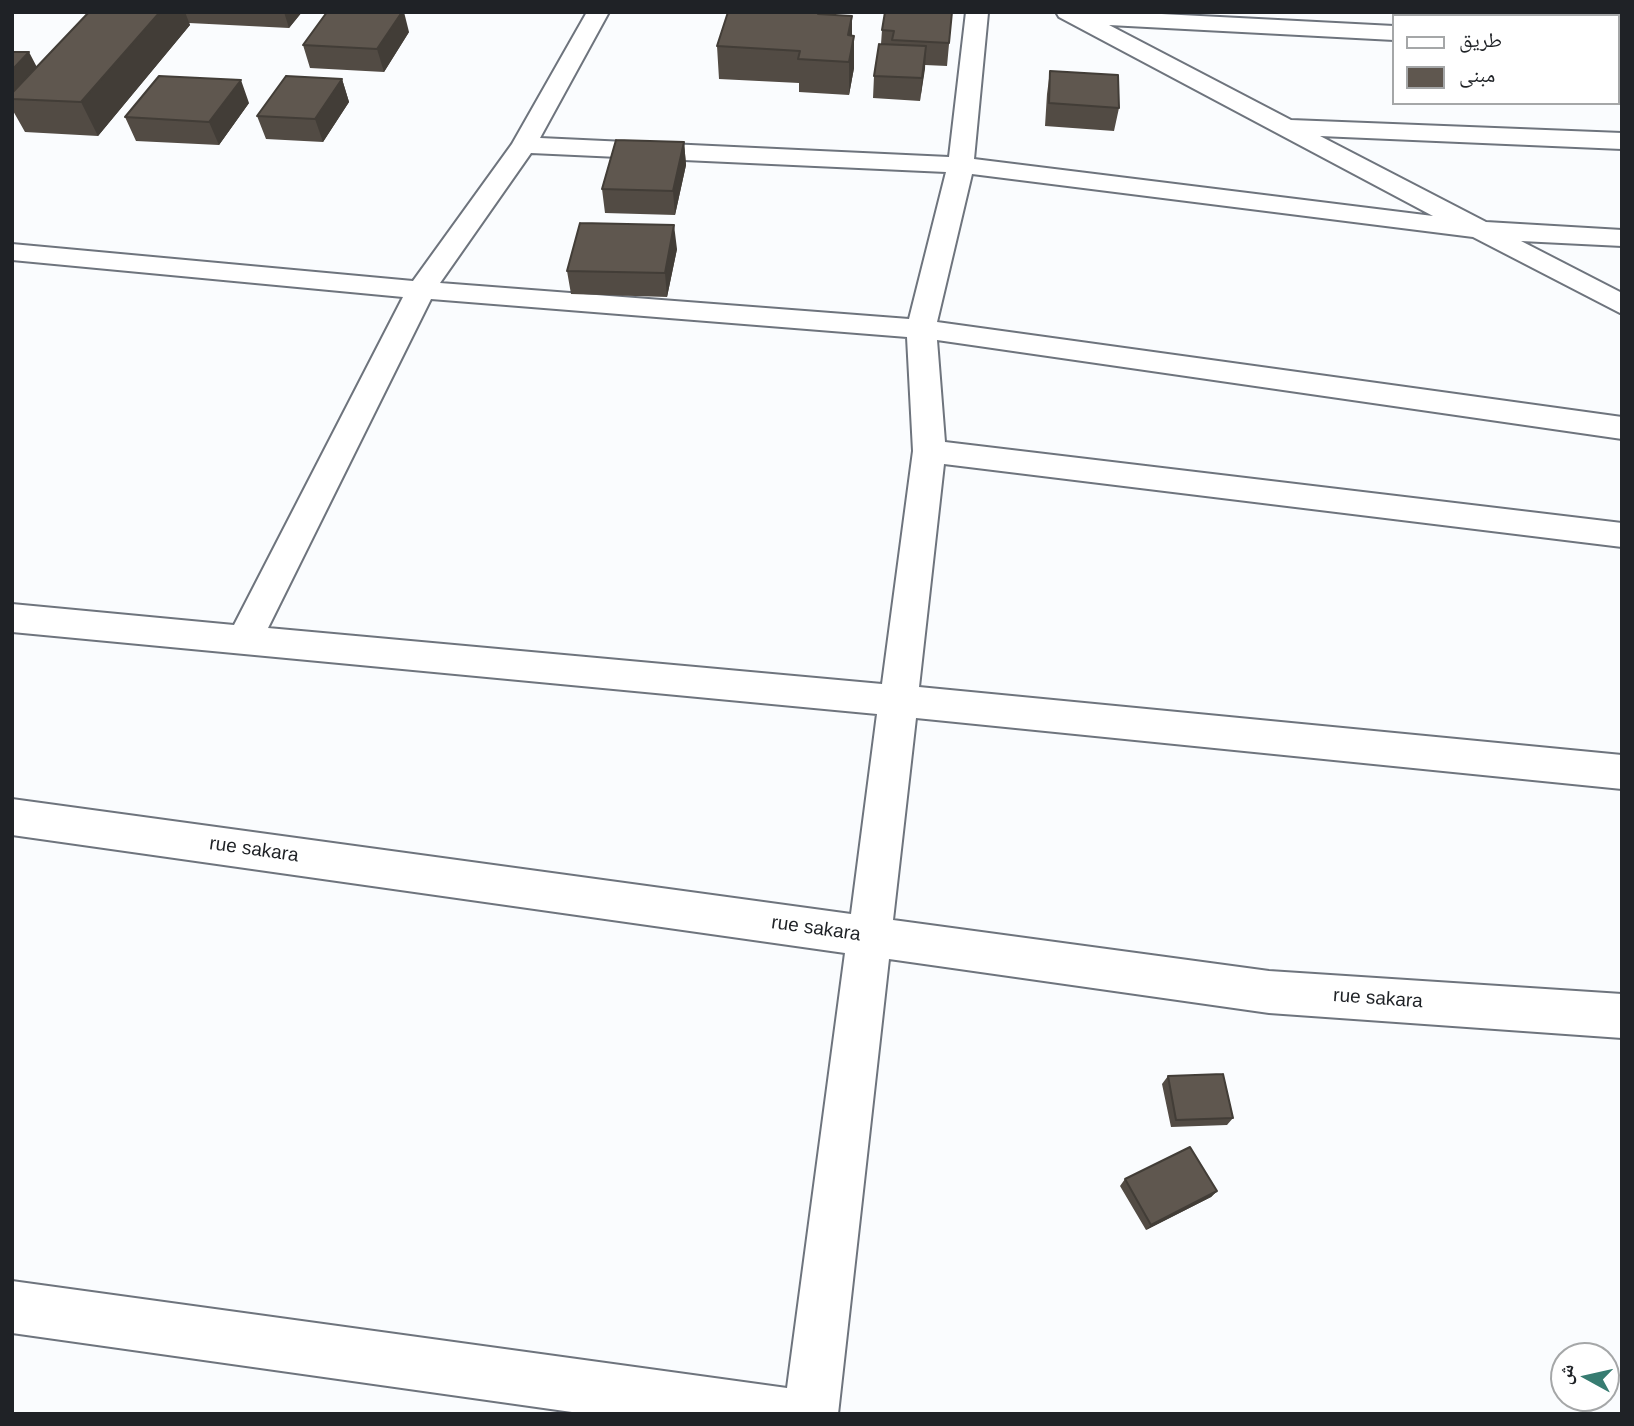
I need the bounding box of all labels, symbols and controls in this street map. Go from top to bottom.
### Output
legend [1392,14,1620,105]
text: طريق [1459,28,1502,51]
text: مبنى [1459,63,1495,86]
street label: rue sakara [208,832,300,868]
street label: rue sakara [770,911,862,947]
street label: rue sakara [1332,984,1424,1014]
north arrow [1550,1342,1620,1412]
text: ش [1554,1363,1577,1386]

